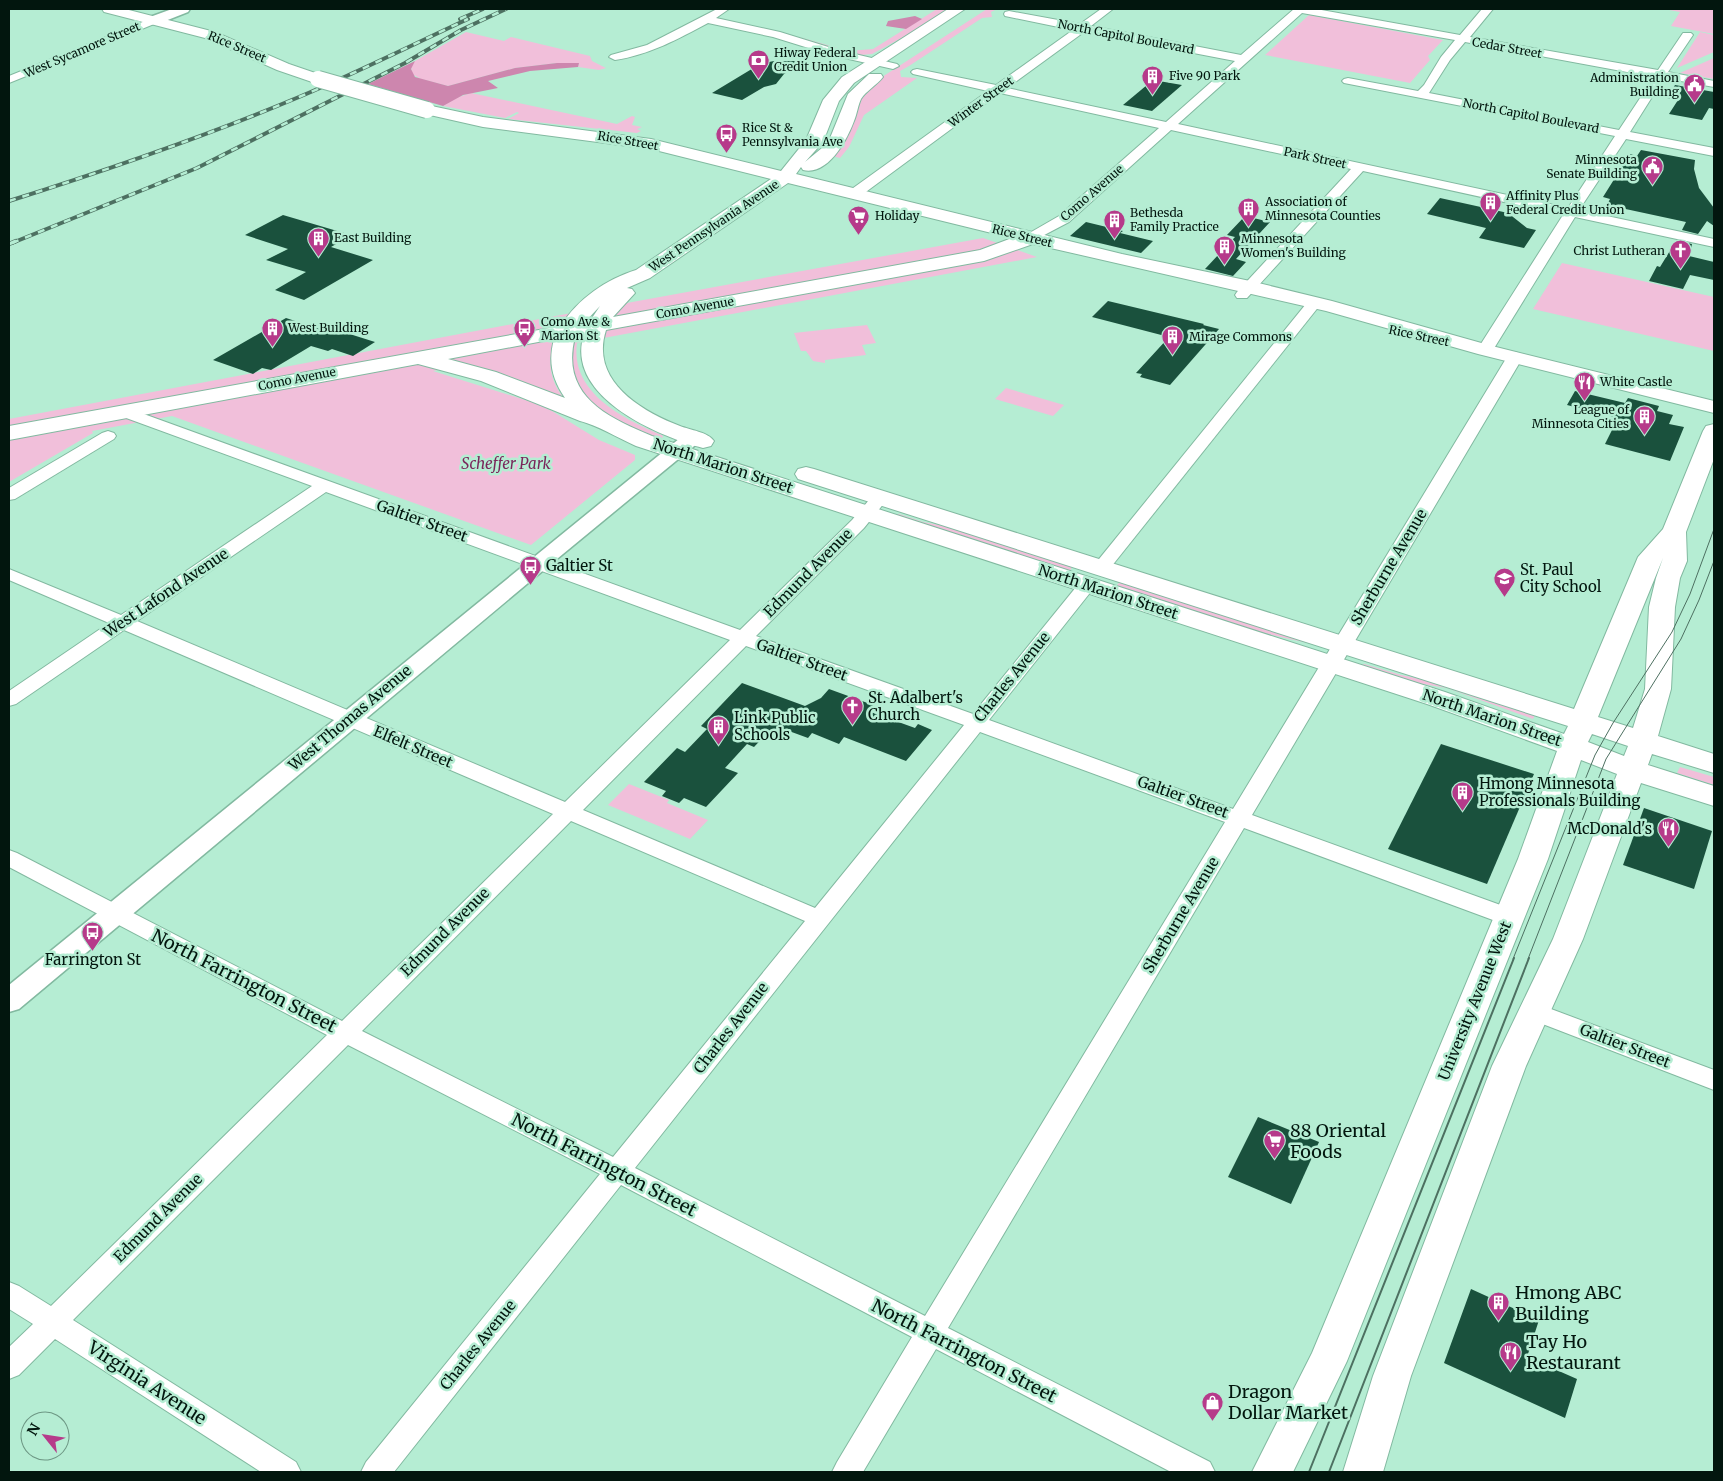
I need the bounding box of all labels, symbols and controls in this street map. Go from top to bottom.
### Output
street label: North Capitol Boulevard [1057,16,1195,57]
street label: West Sycamore Street [21,18,142,81]
street label: Rice Street [206,28,269,66]
street label: Cedar Street [1471,34,1543,61]
place label: Hiway Federal Credit Union [774,45,856,74]
bank icon: Hiway Federal Credit Union [746,48,770,79]
building icon: Five 90 Park [1141,64,1165,95]
place label: Five 90 Park [1169,68,1241,83]
place label: Administration Building [1589,70,1680,99]
street label: Winter Street [944,73,1016,131]
public building icon: Administration Building [1683,73,1707,104]
street label: North Capitol Boulevard [1462,95,1600,136]
place label: Rice St & Pennsylvania Ave [742,120,843,149]
bus stop icon: Rice St & Pennsylvania Ave [714,123,738,154]
street label: Rice Street [596,128,660,153]
street label: Park Street [1282,144,1348,172]
place label: Minnesota Senate Building [1546,152,1638,181]
public building icon: Minnesota Senate Building [1641,155,1665,186]
street label: Como Avenue [1057,161,1126,224]
street label: West Pennsylvania Avenue [645,176,781,275]
place label: Affinity Plus Federal Credit Union [1505,188,1624,217]
building icon: Affinity Plus Federal Credit Union [1478,191,1502,222]
place label: Association of Minnesota Counties [1264,194,1381,223]
building icon: Association of Minnesota Counties [1237,197,1261,228]
supermarket icon: Holiday [847,204,871,235]
place label: Bethesda Family Practice [1130,205,1219,234]
place label: Holiday [875,208,919,223]
building icon: Bethesda Family Practice [1102,208,1126,239]
street label: Rice Street [990,221,1054,250]
building icon: East Building [306,226,330,257]
place label: East Building [334,230,412,245]
place label: Minnesota Women's Building [1240,231,1346,260]
building icon: Minnesota Women's Building [1213,234,1237,265]
church icon: Christ Lutheran [1669,239,1693,270]
place label: Christ Lutheran [1573,243,1665,258]
street label: Como Avenue [655,293,735,322]
place label: Como Ave & Marion St [541,314,610,343]
building icon: West Building [260,316,284,347]
bus stop icon: Como Ave & Marion St [513,317,537,348]
place label: West Building [287,320,369,335]
street label: Rice Street [1387,322,1451,349]
building icon: Mirage Commons [1161,325,1185,356]
place label: Mirage Commons [1189,329,1292,344]
street label: Como Avenue [257,364,337,393]
restaurant icon: White Castle [1572,370,1596,401]
place label: White Castle [1599,374,1672,389]
place label: League of Minnesota Cities [1532,402,1629,431]
building icon: League of Minnesota Cities [1633,405,1657,436]
street label: North Marion Street [651,434,796,497]
park label: Scheffer Park [461,454,551,473]
street label: Galtier Street [374,495,470,546]
street label: Sherburne Avenue [1346,505,1431,628]
street label: Edmund Avenue [759,524,856,621]
street label: West Lafond Avenue [99,544,232,642]
bus stop icon: Galtier St [518,554,542,585]
place label: Galtier St [546,556,613,575]
street label: North Marion Street [1036,560,1181,623]
place label: St. Paul City School [1520,560,1602,596]
school or university icon: St. Paul City School [1492,567,1516,598]
street label: Charles Avenue [970,628,1054,726]
street label: Galtier Street [754,634,850,685]
street label: West Thomas Avenue [284,661,415,775]
street label: North Marion Street [1420,685,1564,750]
place label: St. Adalbert's Church [868,688,963,724]
church icon: St. Adalbert's Church [840,695,864,726]
place label: Link Public Schools [734,708,816,744]
building icon: Link Public Schools [706,715,730,746]
street label: Elfelt Street [371,721,456,772]
street label: Galtier Street [1135,771,1231,822]
place label: Hmong Minnesota Professionals Building [1479,774,1640,810]
building icon: Hmong Minnesota Professionals Building [1451,781,1475,812]
restaurant icon: McDonald's [1656,817,1680,848]
place label: McDonald's [1567,819,1652,838]
street label: Sherburne Avenue [1138,853,1223,976]
street label: Edmund Avenue [396,883,493,980]
street label: University Avenue West [1434,918,1515,1083]
bus stop icon: Farrington St [81,920,105,951]
street label: North Farrington Street [148,924,341,1037]
place label: Farrington St [45,950,141,969]
street label: Charles Avenue [689,978,772,1077]
street label: Galtier Street [1577,1020,1673,1072]
street label: North Farrington Street [508,1108,701,1221]
place label: 88 Oriental Foods [1290,1119,1387,1163]
supermarket icon: 88 Oriental Foods [1262,1129,1286,1160]
street label: Edmund Avenue [109,1169,206,1266]
place label: Hmong ABC Building [1515,1281,1622,1325]
building icon: Hmong ABC Building [1487,1291,1511,1322]
street label: North Farrington Street [868,1294,1061,1407]
street label: Charles Avenue [436,1296,520,1394]
place label: Tay Ho Restaurant [1526,1330,1621,1374]
street label: Virginia Avenue [83,1335,211,1430]
restaurant icon: Tay Ho Restaurant [1498,1340,1522,1371]
place label: Dragon Dollar Market [1228,1380,1348,1424]
shop icon: Dragon Dollar Market [1200,1390,1224,1421]
north arrow [20,1411,70,1461]
text: N [23,1420,44,1439]

